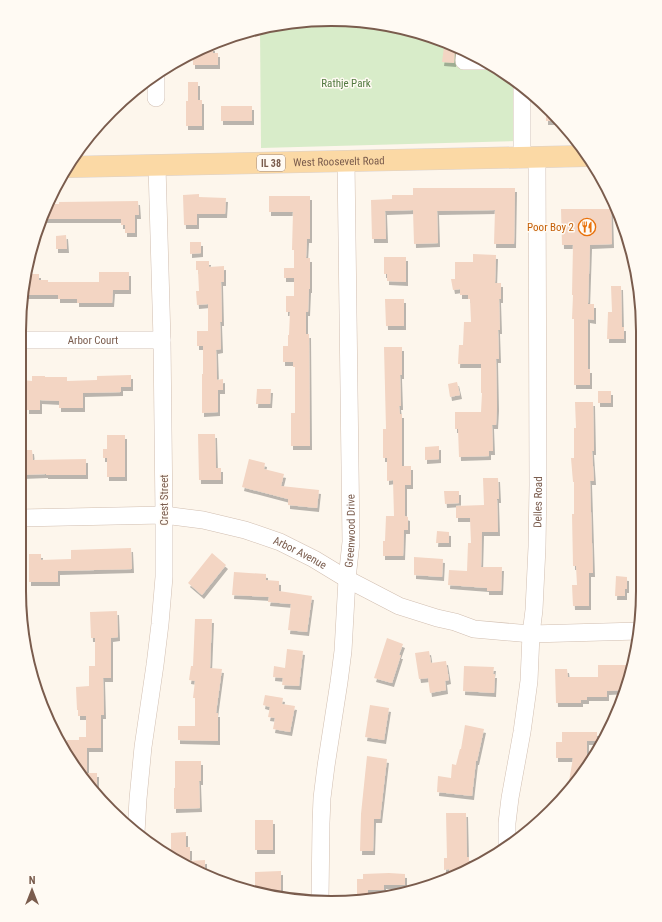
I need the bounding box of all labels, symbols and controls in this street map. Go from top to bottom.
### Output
park label: Rathje Park [321,77,371,90]
street label: West Roosevelt Road [293,154,385,169]
road number: IL 38 [257,155,285,171]
restaurant icon: Poor Boy 2 [577,217,597,237]
place label: Poor Boy 2 [527,221,574,234]
street label: Arbor Court [68,334,118,347]
street label: Crest Street [158,474,171,526]
street label: Delles Road [531,476,545,528]
street label: Greenwood Drive [342,494,358,568]
street label: Arbor Avenue [271,534,329,572]
north arrow [12,870,52,910]
text: N [29,874,36,887]

